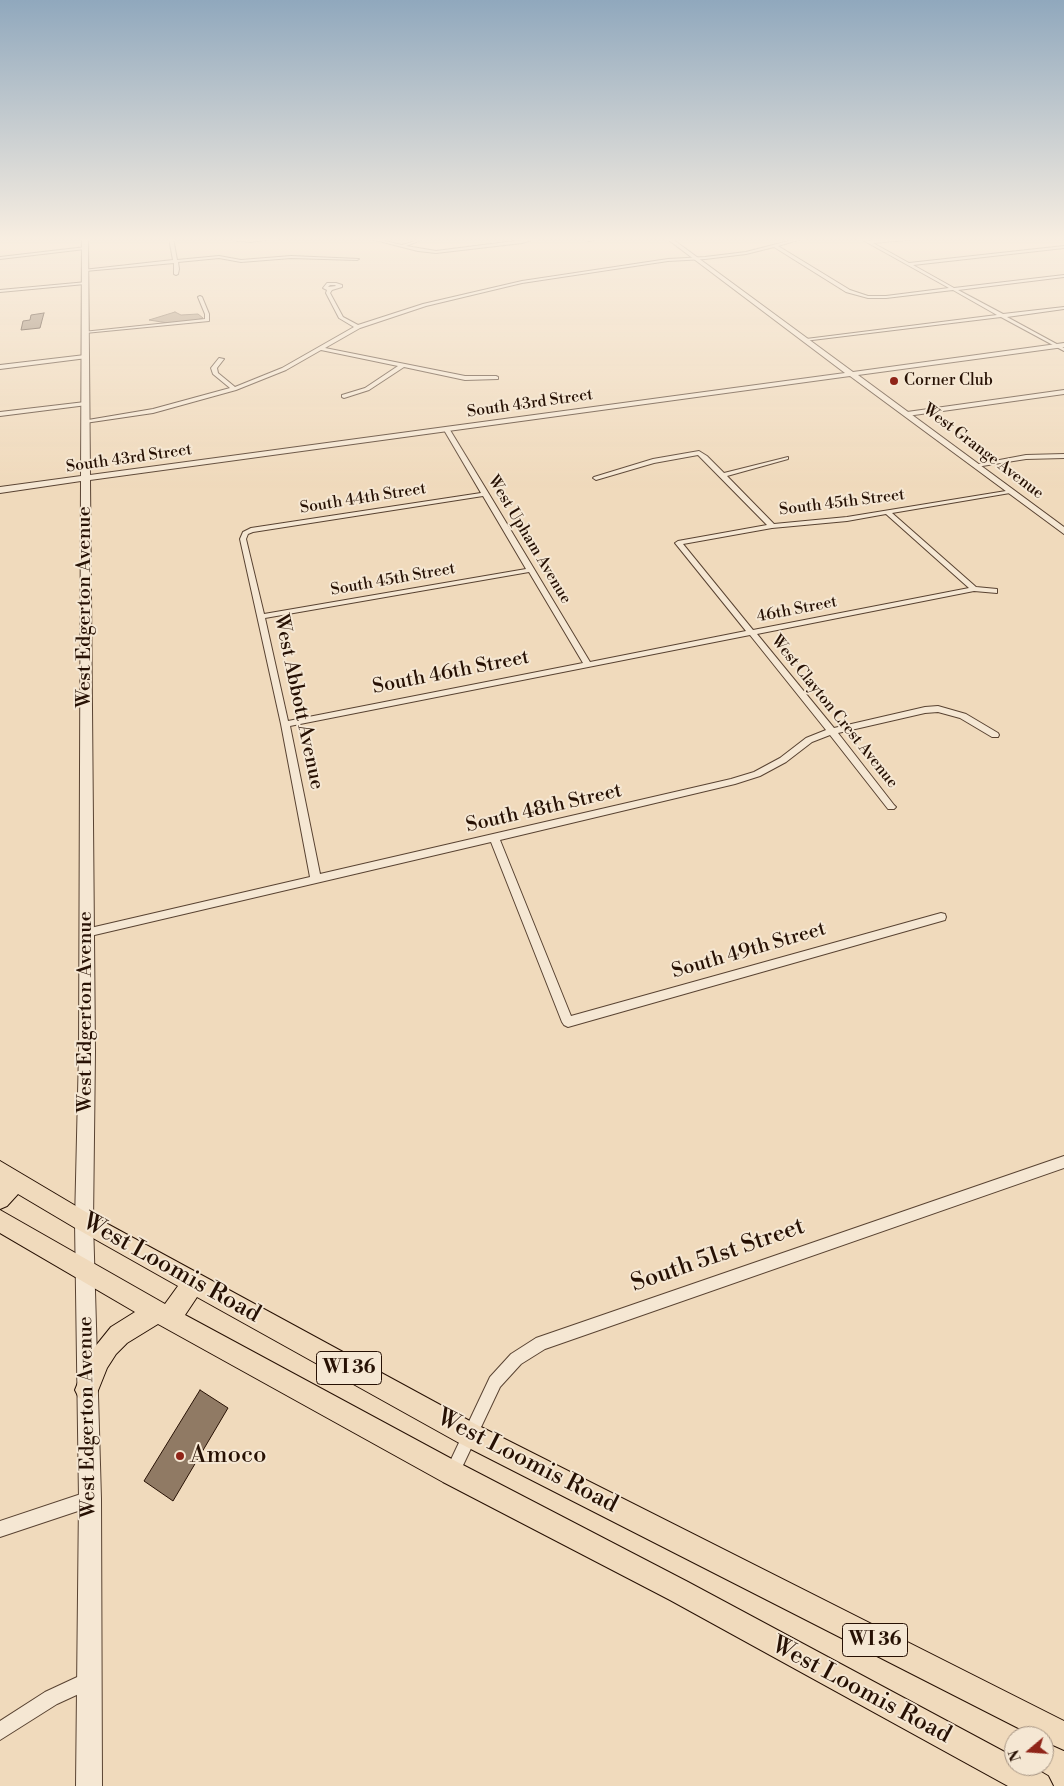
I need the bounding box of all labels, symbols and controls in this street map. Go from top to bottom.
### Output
place label: Corner Club [904,371,993,391]
marker: Corner Club [888,375,900,387]
street label: South 43rd Street [466,386,594,422]
street label: West Grange Avenue [919,400,1047,504]
street label: South 43rd Street [65,441,193,477]
street label: West Upham Avenue [483,472,575,608]
street label: South 44th Street [299,480,427,518]
street label: South 45th Street [778,486,906,520]
street label: West Edgerton Avenue [73,506,97,708]
street label: South 45th Street [329,560,457,600]
street label: 46th Street [755,593,839,627]
street label: West Abbott Avenue [268,612,328,792]
street label: West Clayton Crest Avenue [766,632,902,792]
street label: South 46th Street [371,646,531,700]
street label: South 48th Street [464,779,624,839]
street label: West Edgerton Avenue [74,911,98,1113]
street label: South 49th Street [669,918,829,984]
street label: West Loomis Road [77,1208,265,1330]
street label: South 51st Street [627,1213,809,1299]
street label: West Edgerton Avenue [74,1316,102,1518]
road number: WI 36 [316,1352,382,1385]
street label: West Loomis Road [432,1404,622,1520]
place label: Amoco [190,1442,267,1470]
marker: Amoco [174,1450,186,1462]
road number: WI 36 [842,1624,908,1656]
street label: West Loomis Road [766,1631,956,1751]
north arrow [1004,1726,1054,1776]
text: N [1005,1747,1026,1763]

